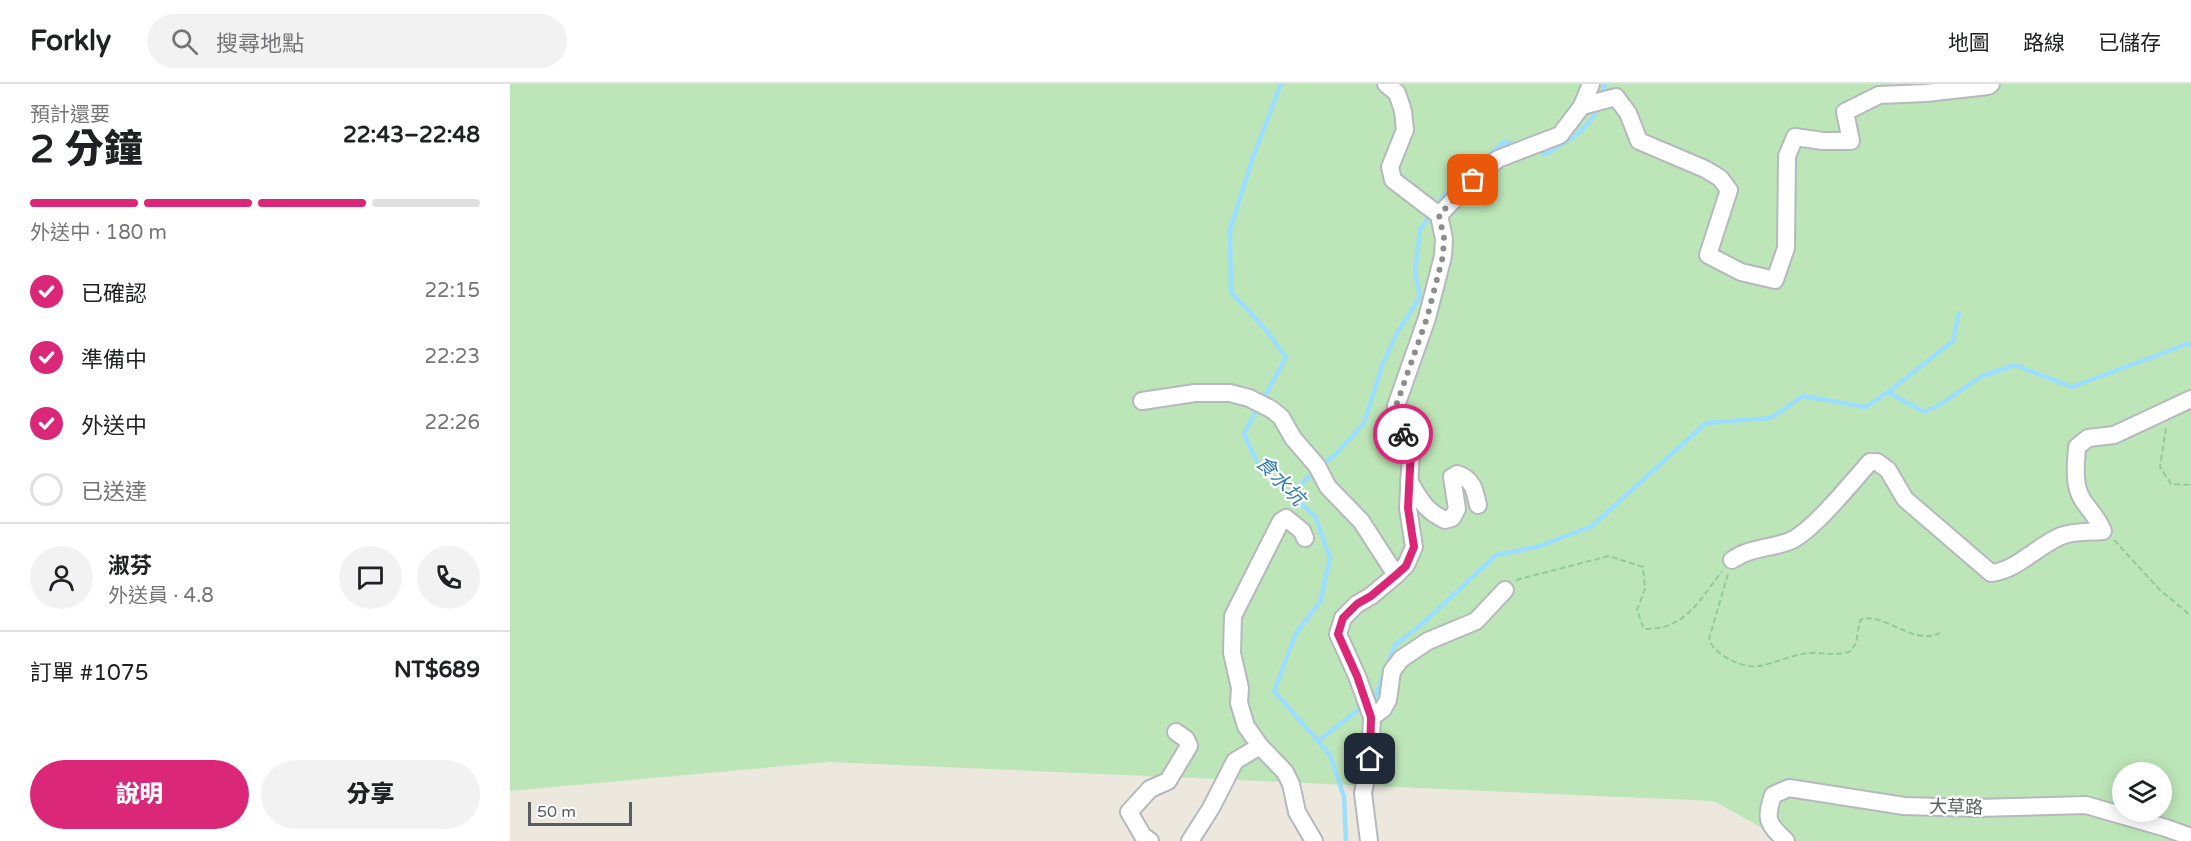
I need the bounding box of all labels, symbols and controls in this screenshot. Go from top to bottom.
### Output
search box [147,14,567,68]
text: Forkly [30,24,111,58]
icon: search [168,25,201,58]
text: 搜尋地點 [216,31,304,57]
text: 地圖 [1948,31,1990,56]
text: 路線 [2023,31,2065,56]
text: 已儲存 [2098,31,2161,56]
text: 預計還要 [30,103,110,127]
text: 22:43–22:48 [343,122,480,148]
text: 2 分鐘 [30,126,143,173]
pin [1447,154,1498,205]
icon: bag [1456,163,1489,196]
text: 外送中 · 180 m [30,221,167,245]
icon: check [30,275,63,308]
text: 22:15 [425,279,480,303]
text: 已確認 [81,281,147,307]
icon: check [30,341,63,374]
text: 22:23 [425,345,480,369]
text: 準備中 [81,347,147,373]
courier [1373,404,1433,464]
icon: check [30,407,63,440]
text: 22:26 [425,411,480,435]
text: 外送中 [81,413,147,439]
icon: bike [1387,418,1420,451]
water label: 食水坑 [1251,451,1312,513]
text: 已送達 [81,479,147,505]
button: person [30,546,93,609]
button: chat [339,546,402,609]
button: phone [417,546,480,609]
text: 淑芬 [108,553,152,579]
text: 外送員 · 4.8 [108,584,214,608]
text: NT$689 [394,657,480,683]
text: 訂單 #1075 [30,660,148,686]
pin [1344,733,1395,784]
icon: home [1353,742,1386,775]
button: 說明 [30,760,249,829]
button: 分享 [261,760,480,829]
map controls [2112,762,2172,822]
button: layers [2112,762,2172,822]
street label: 大草路 [1929,796,1983,818]
scale bar [528,799,632,826]
text: 50 m [537,802,576,822]

